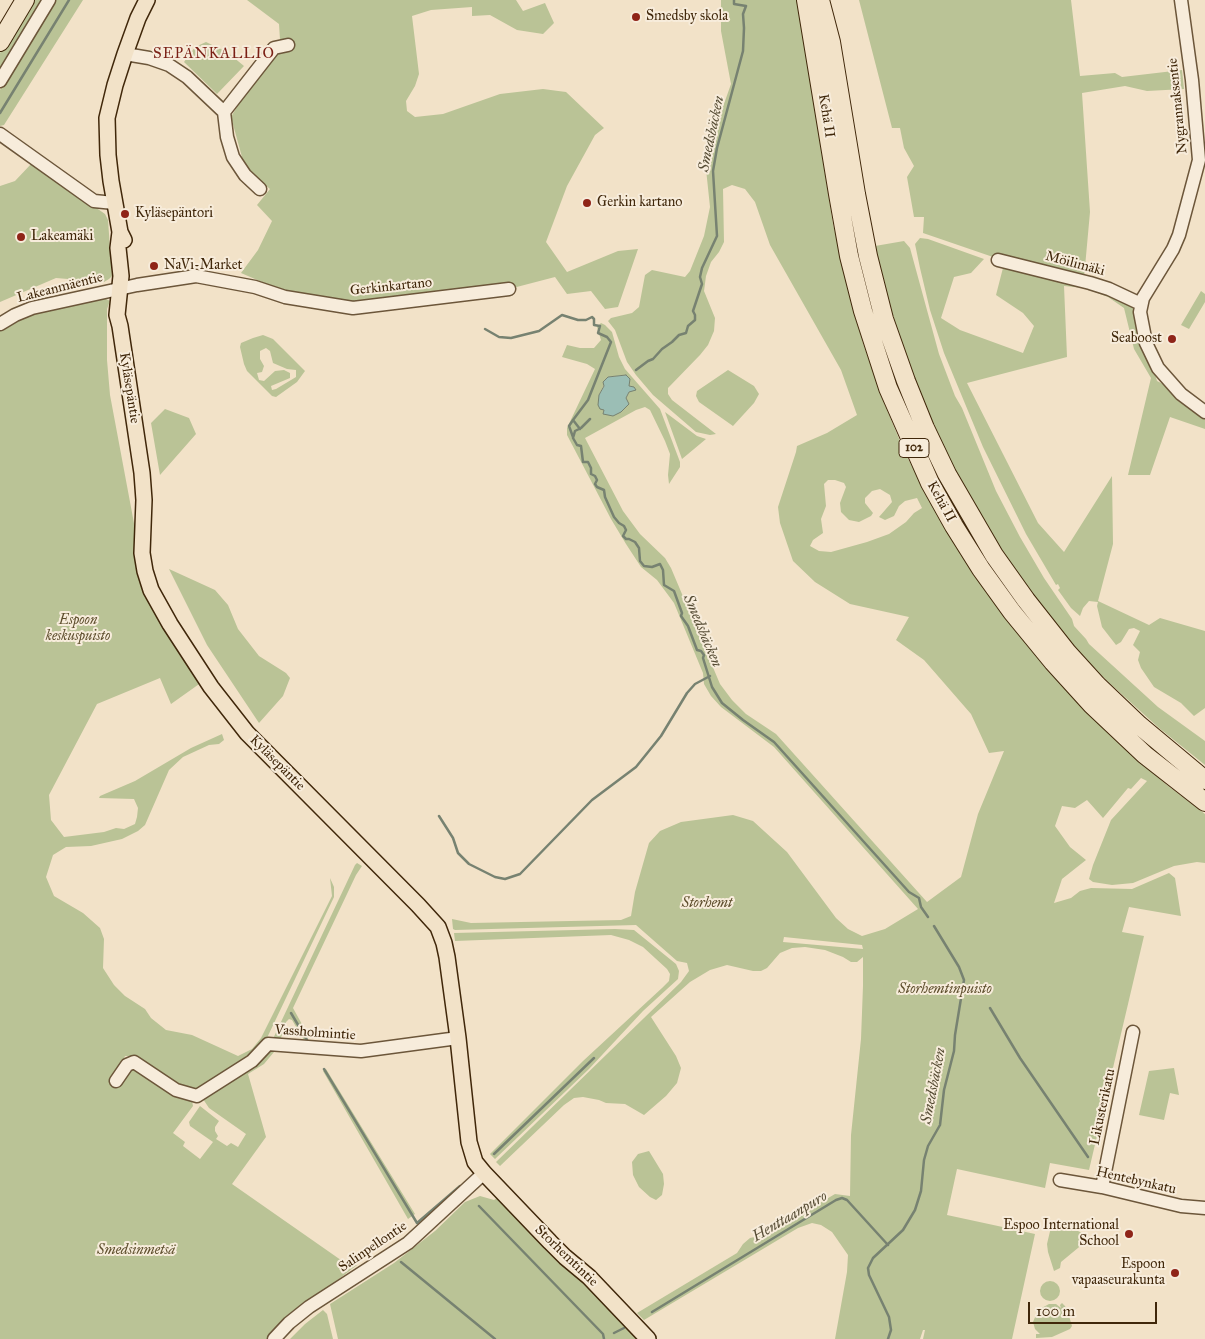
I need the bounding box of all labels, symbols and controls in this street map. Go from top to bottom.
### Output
place label: Smedsby skola [646,9,728,25]
marker: Smedsby skola [630,11,642,23]
district label: SEPÄNKALLIO [152,45,276,63]
street label: Nygrannaksentie [1165,57,1191,155]
street label: Kehä II [814,93,838,139]
water label: Smedsbäcken [695,94,729,174]
place label: Gerkin kartano [597,195,682,211]
marker: Gerkin kartano [581,197,593,209]
place label: Kyläsepäntori [135,206,213,222]
marker: Kyläsepäntori [119,208,131,220]
place label: Lakeamäki [31,229,93,245]
marker: Lakeamäki [15,231,27,243]
street label: Möilimäki [1043,248,1107,280]
place label: NaVi-Market [164,258,242,274]
marker: NaVi-Market [148,260,160,272]
street label: Lakeanmäentie [15,269,105,307]
street label: Gerkinkartano [349,274,433,300]
place label: Seaboost [1111,331,1162,347]
marker: Seaboost [1166,333,1178,345]
street label: Kyläsepäntie [115,351,143,425]
road number: 102 [899,438,929,458]
street label: Kehä II [923,479,959,525]
water label: Smedsbäcken [679,592,725,670]
park label: Espoon keskuspuisto [46,613,110,646]
street label: Kyläsepäntie [246,732,308,794]
park label: Storhemt [682,896,732,912]
park label: Storhemtinpuisto [898,982,992,998]
street label: Vassholmintie [274,1022,356,1044]
water label: Smedsbäcken [918,1046,950,1126]
street label: Likusterikatu [1087,1067,1119,1147]
street label: Hentebynkatu [1094,1164,1178,1198]
water label: Henttaanpuro [749,1188,831,1246]
street label: Salinpellontie [336,1218,410,1276]
place label: Espoo International School [1003,1218,1119,1250]
street label: Storhemtintie [531,1222,601,1290]
marker: Espoo International School [1123,1228,1135,1240]
park label: Smedsinmetsä [97,1243,175,1259]
place label: Espoon vapaaseurakunta [1072,1257,1165,1290]
marker: Espoon vapaaseurakunta [1169,1267,1181,1279]
scale bar [1030,1292,1159,1324]
text: 100 m [1036,1302,1075,1320]

